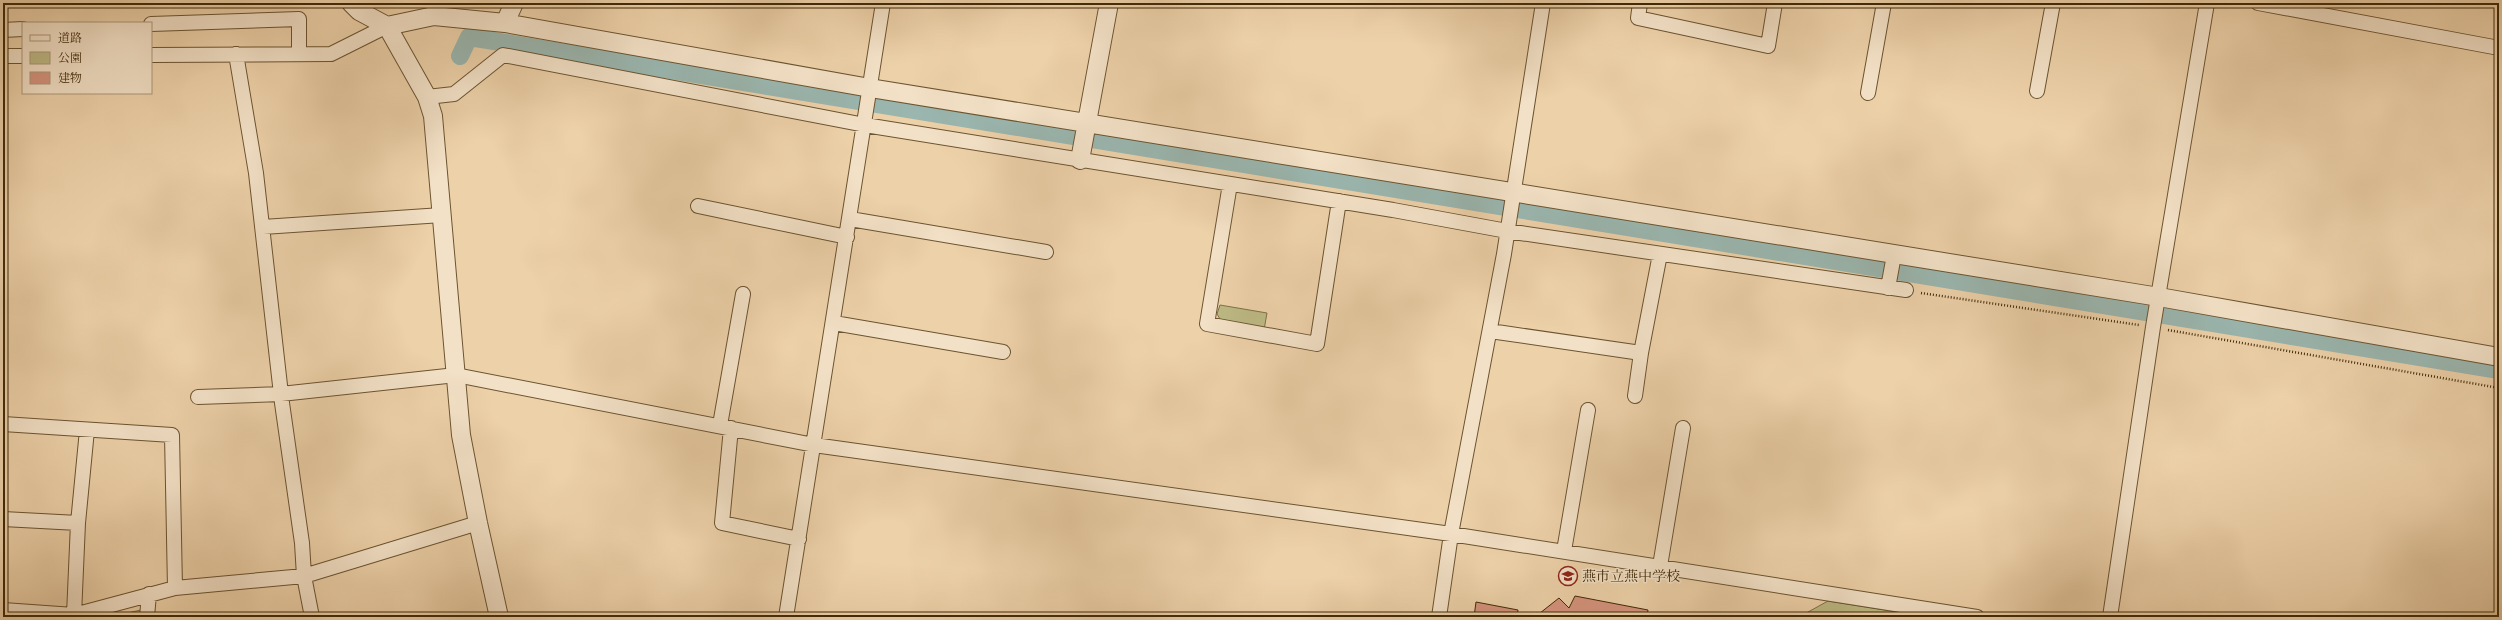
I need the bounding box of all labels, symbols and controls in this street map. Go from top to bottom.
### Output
legend [22,22,152,94]
text: 道路 [58,31,82,46]
text: 公園 [58,51,82,66]
text: 建物 [58,71,82,86]
school or university icon: 燕市立燕中学校 [1557,565,1579,587]
place label: 燕市立燕中学校 [1582,568,1680,586]

